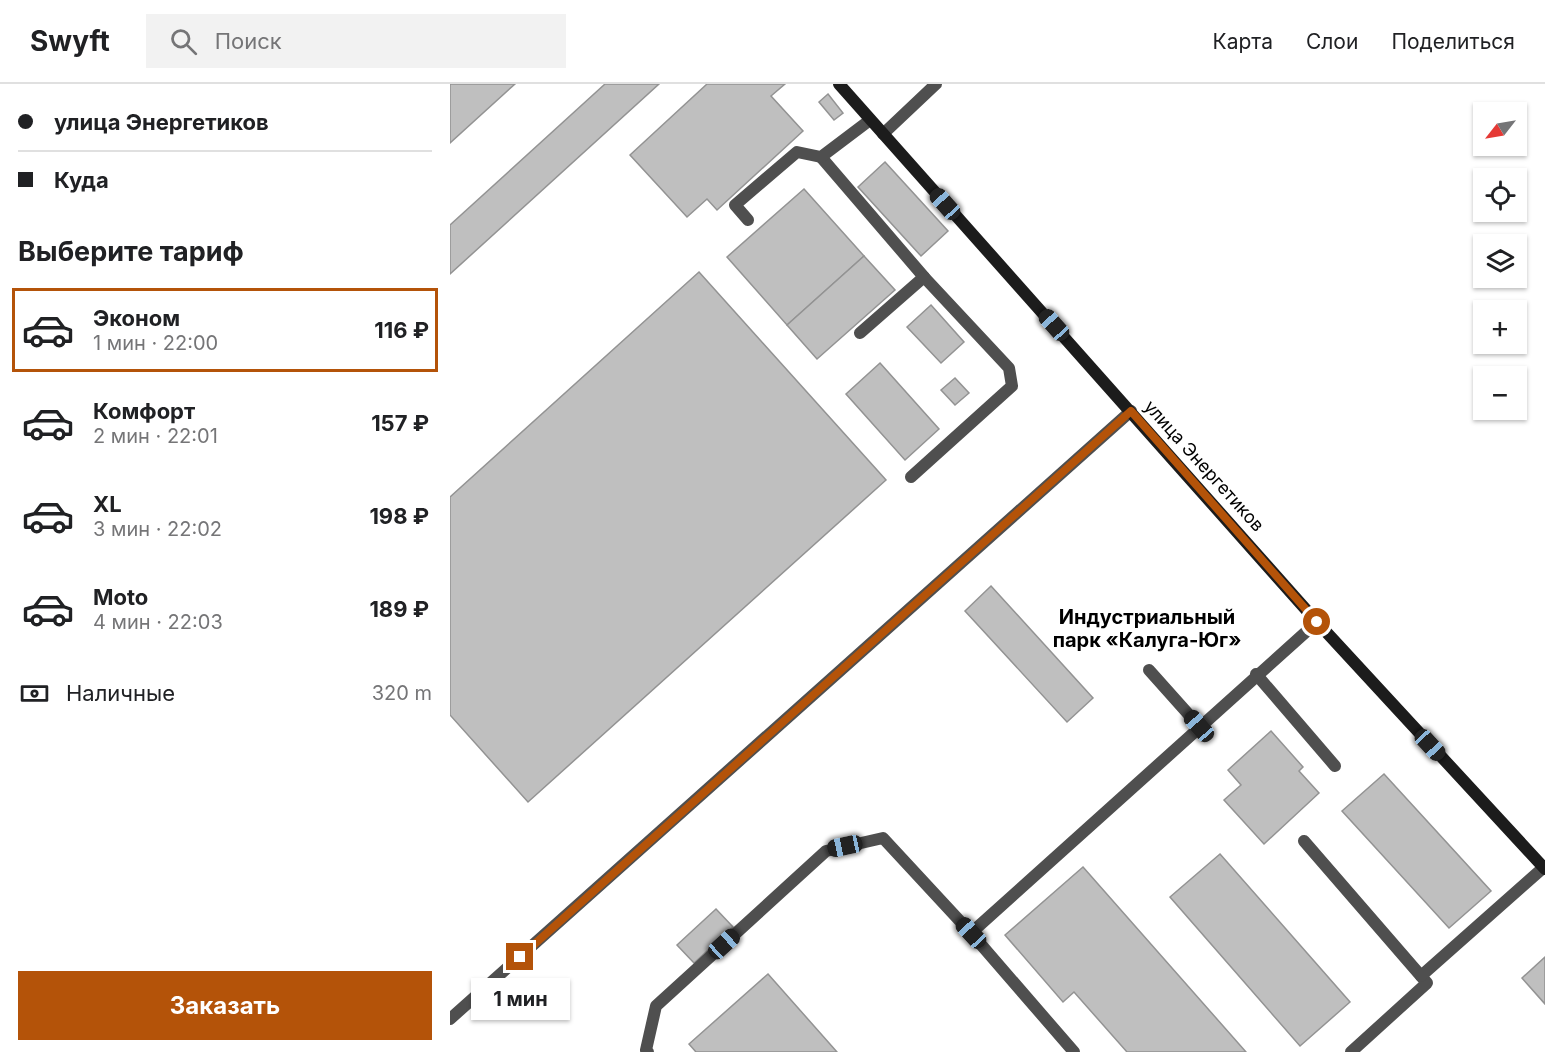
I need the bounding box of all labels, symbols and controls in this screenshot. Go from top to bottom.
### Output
search box [146,14,566,68]
text: Swyft [30,24,110,58]
icon: search [167,25,200,58]
text: Поиск [215,28,282,54]
text: Карта [1213,29,1273,54]
text: Слои [1306,29,1358,54]
text: Поделиться [1391,29,1515,54]
north arrow [1473,102,1527,156]
map controls [1473,102,1527,420]
text: улица Энергетиков [54,109,269,135]
text: Куда [54,167,109,193]
button: locate [1473,168,1527,222]
car [926,185,964,223]
button: layers [1473,234,1527,288]
text: Выберите тариф [18,235,244,268]
button: + [1473,300,1527,354]
icon: car [21,303,75,357]
text: Эконом [93,305,180,331]
car [1035,306,1073,344]
text: 116 ₽ [374,317,429,343]
text: 1 мин · 22:00 [93,331,218,355]
button: − [1473,366,1527,420]
icon: car [21,396,75,450]
street label: улица Энергетиков [1140,396,1269,536]
text: Комфорт [93,398,195,424]
text: 157 ₽ [371,410,429,436]
text: 2 мин · 22:01 [93,424,218,448]
icon: car [21,489,75,543]
text: XL [93,491,122,517]
text: 198 ₽ [369,503,429,529]
text: 3 мин · 22:02 [93,517,222,541]
icon: car [21,582,75,636]
text: Moto [93,584,148,610]
text: 189 ₽ [369,596,429,622]
district label: Индустриальный парк «Калуга-Юг» [1053,605,1241,652]
route start [1303,608,1330,635]
text: 4 мин · 22:03 [93,610,223,634]
icon: cash [18,677,51,710]
text: Наличные [66,680,175,706]
text: 320 m [372,681,432,705]
car [1180,707,1218,745]
car [1411,726,1449,764]
car [826,833,864,859]
car [952,914,990,952]
car [705,925,743,963]
route end [506,943,533,970]
button: Заказать [18,971,432,1040]
callout: 1 мин [470,978,569,1020]
text: 1 мин [493,987,548,1011]

